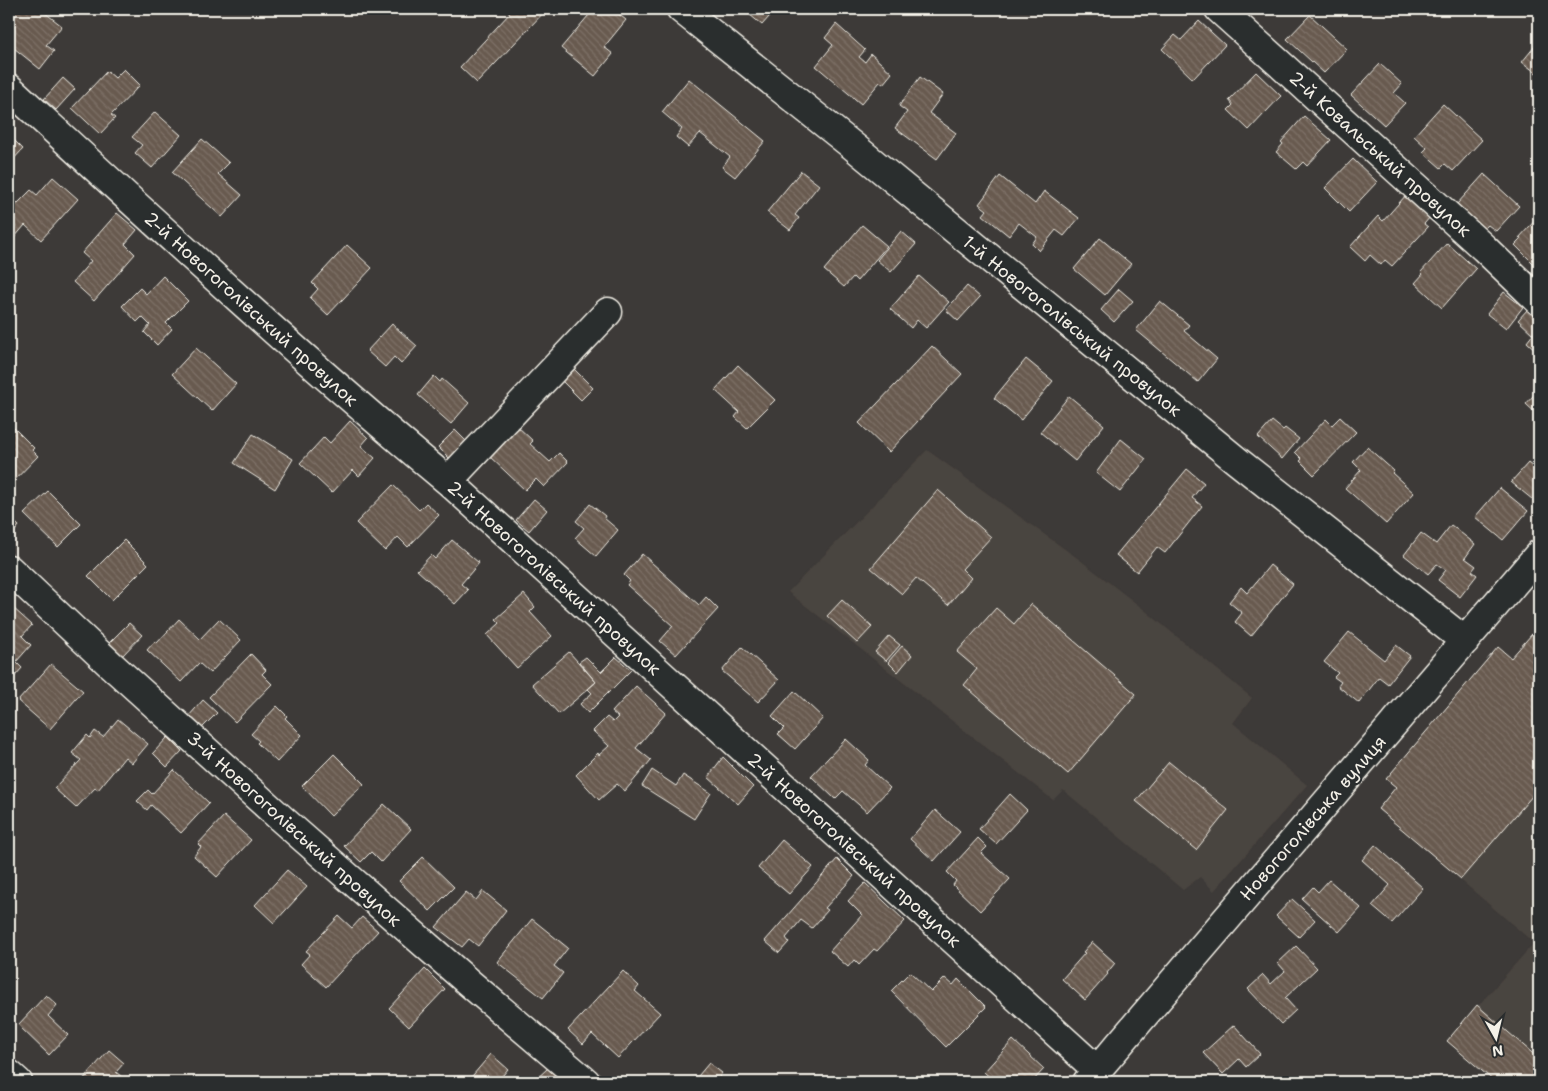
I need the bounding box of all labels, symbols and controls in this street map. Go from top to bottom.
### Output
street label: 2-й Ковальський провулок [1284,66,1476,242]
street label: 2-й Новогоголівський провулок [139,206,363,412]
street label: 1-й Новогоголівський провулок [957,230,1187,422]
street label: 2-й Новогоголівський провулок [442,475,666,681]
street label: 3-й Новогоголівський провулок [182,726,407,932]
street label: Новогоголівська вулиця [1234,730,1392,906]
street label: 2-й Новогоголівський провулок [742,747,966,953]
north arrow [1470,1014,1520,1064]
text: N [1491,1041,1505,1061]

